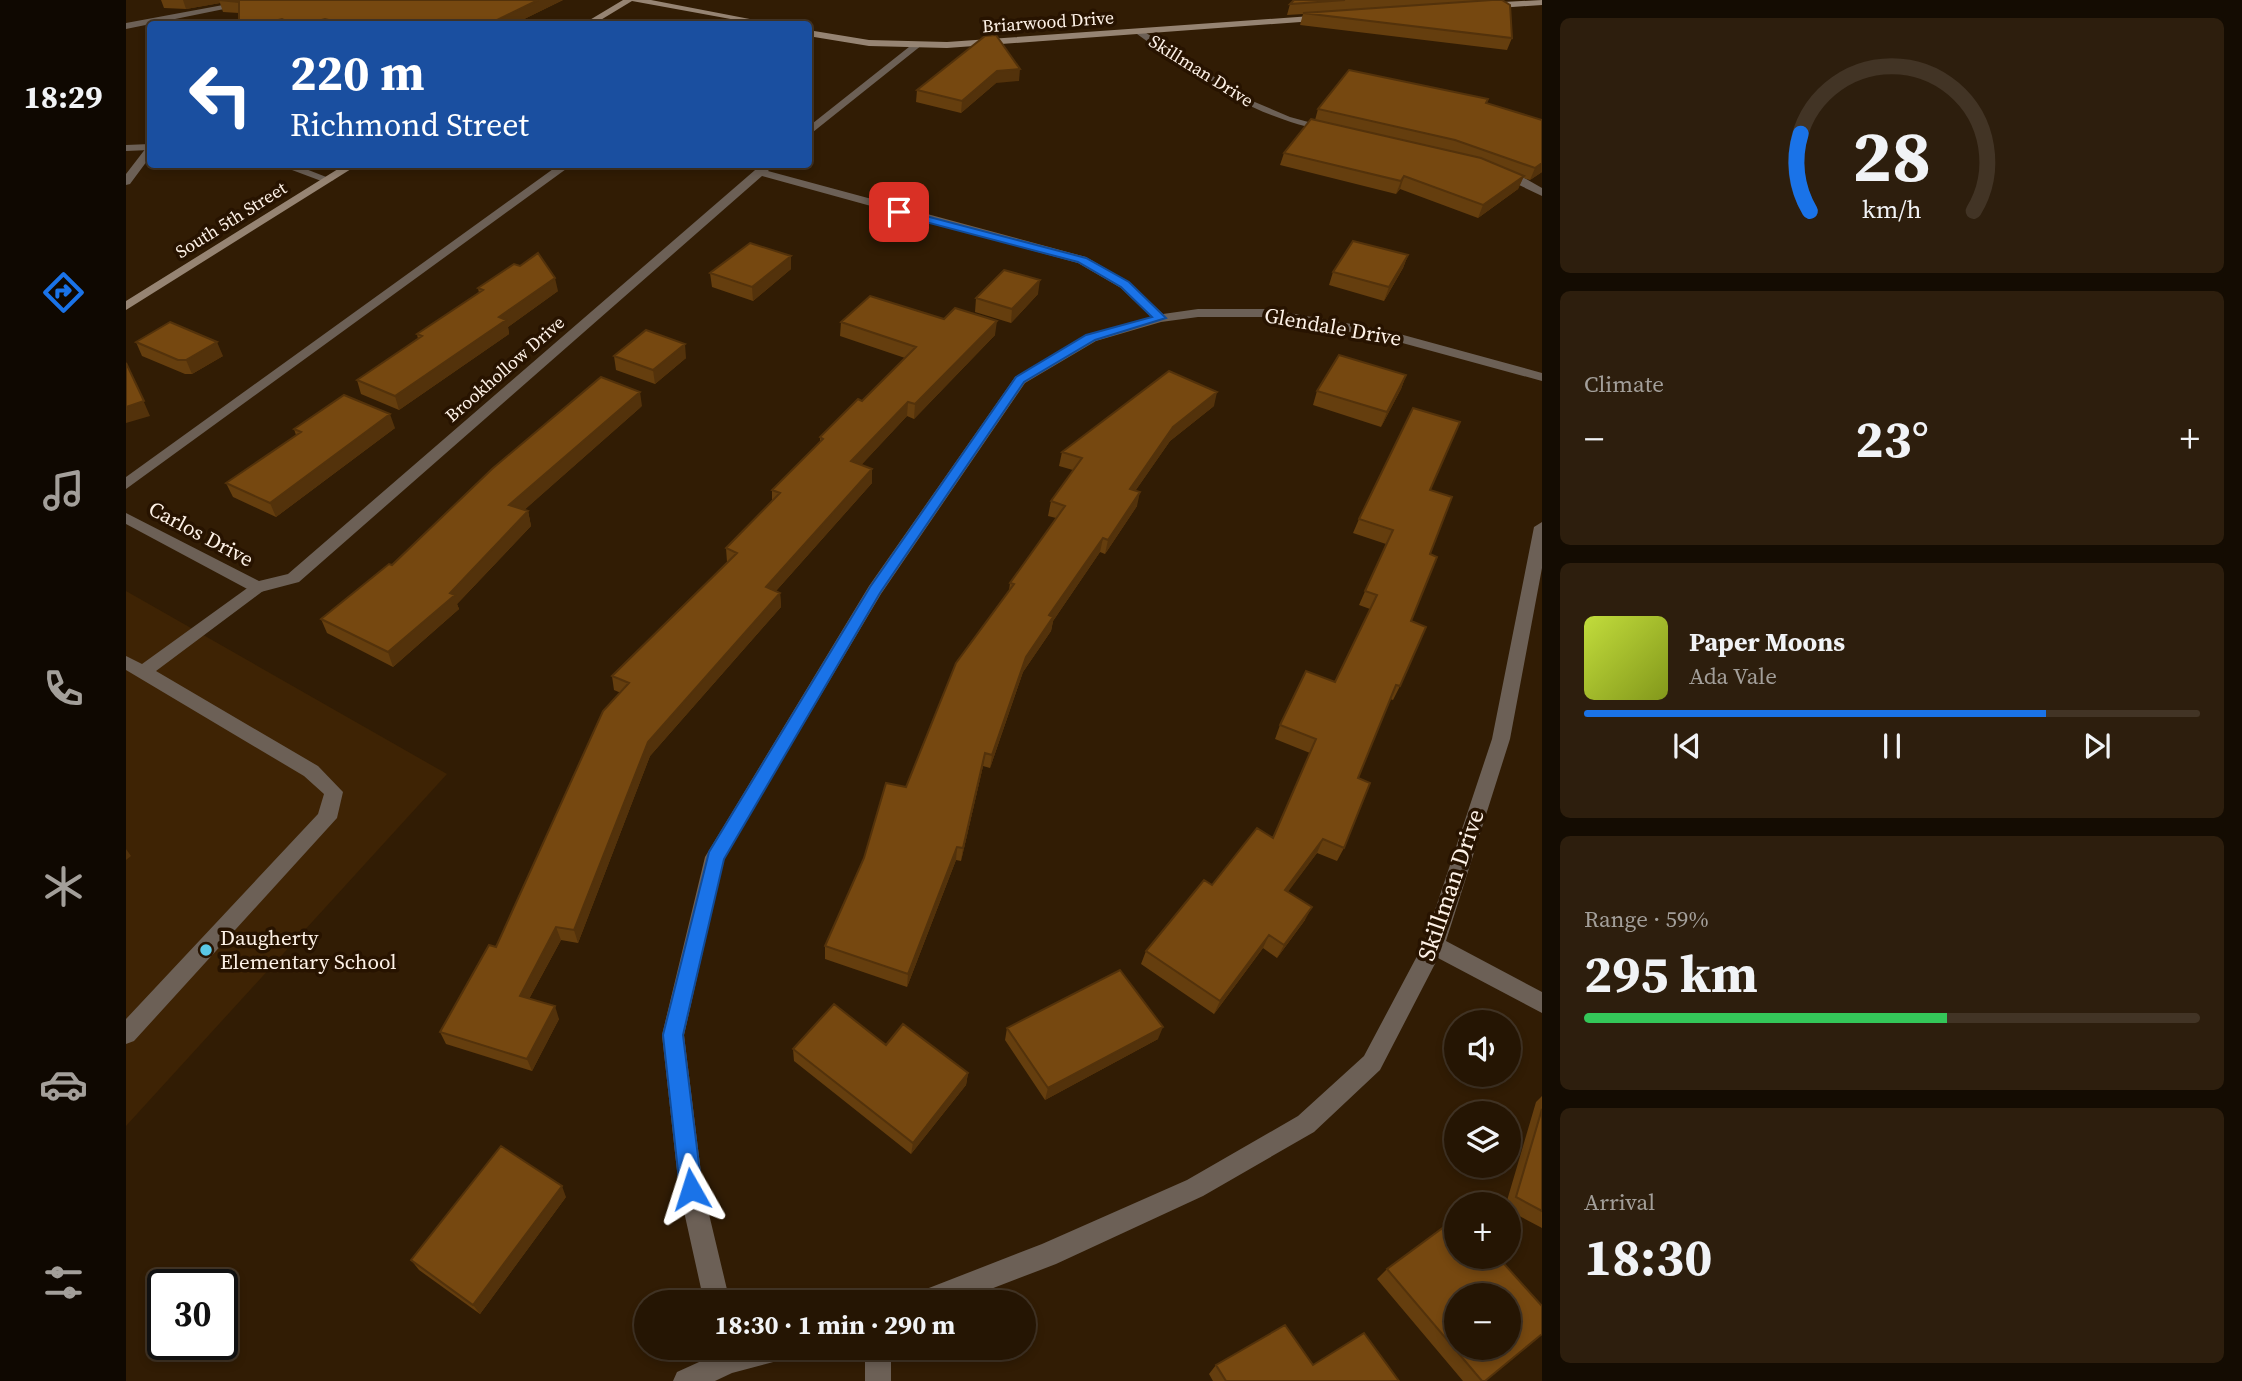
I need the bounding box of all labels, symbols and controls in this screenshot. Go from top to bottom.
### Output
street label: Briarwood Drive [981,4,1115,39]
street label: Skillman Drive [1144,29,1258,113]
text: 220 m [290,39,425,106]
icon: left [175,49,266,140]
text: 18:29 [24,75,102,119]
text: Richmond Street [290,103,529,147]
text: 28 [1853,107,1931,206]
street label: South 5th Street [170,175,291,264]
pin [869,182,929,242]
text: km/h [1862,192,1922,226]
icon: arrive [880,193,918,231]
icon: directions [39,268,88,317]
street label: Glendale Drive [1262,300,1404,353]
street label: Brookhollow Drive [440,310,570,427]
text: Climate [1584,368,1664,400]
text: 23° [1855,403,1929,474]
text: − [1584,413,1604,465]
text: + [2180,413,2200,465]
icon: music [39,466,88,515]
street label: Carlos Drive [144,494,259,573]
text: Paper Moons [1689,624,1845,660]
text: Ada Vale [1689,660,1777,692]
icon: phone [39,664,88,713]
icon: previous [1668,727,1706,765]
icon: pause [1873,727,1911,765]
icon: next [2078,727,2116,765]
street label: Skillman Drive [1409,805,1492,965]
icon: climate [39,862,88,911]
text: Range · 59% [1584,903,1709,935]
place label: Daugherty Elementary School [220,923,397,976]
text: 295 km [1584,938,1758,1009]
marker: Daugherty Elementary School [198,942,214,958]
map controls [1444,1010,1521,1360]
button: sound [1444,1010,1521,1087]
icon: car [39,1060,88,1109]
button: layers [1444,1101,1521,1178]
position arrow [654,1152,728,1226]
text: Arrival [1584,1186,1655,1218]
button: + [1444,1192,1521,1269]
text: 18:30 [1584,1221,1712,1292]
icon: filters [39,1258,88,1307]
speed limit sign: 30 [147,1269,238,1360]
button: − [1444,1283,1521,1360]
text: 18:30 · 1 min · 290 m [715,1307,955,1343]

